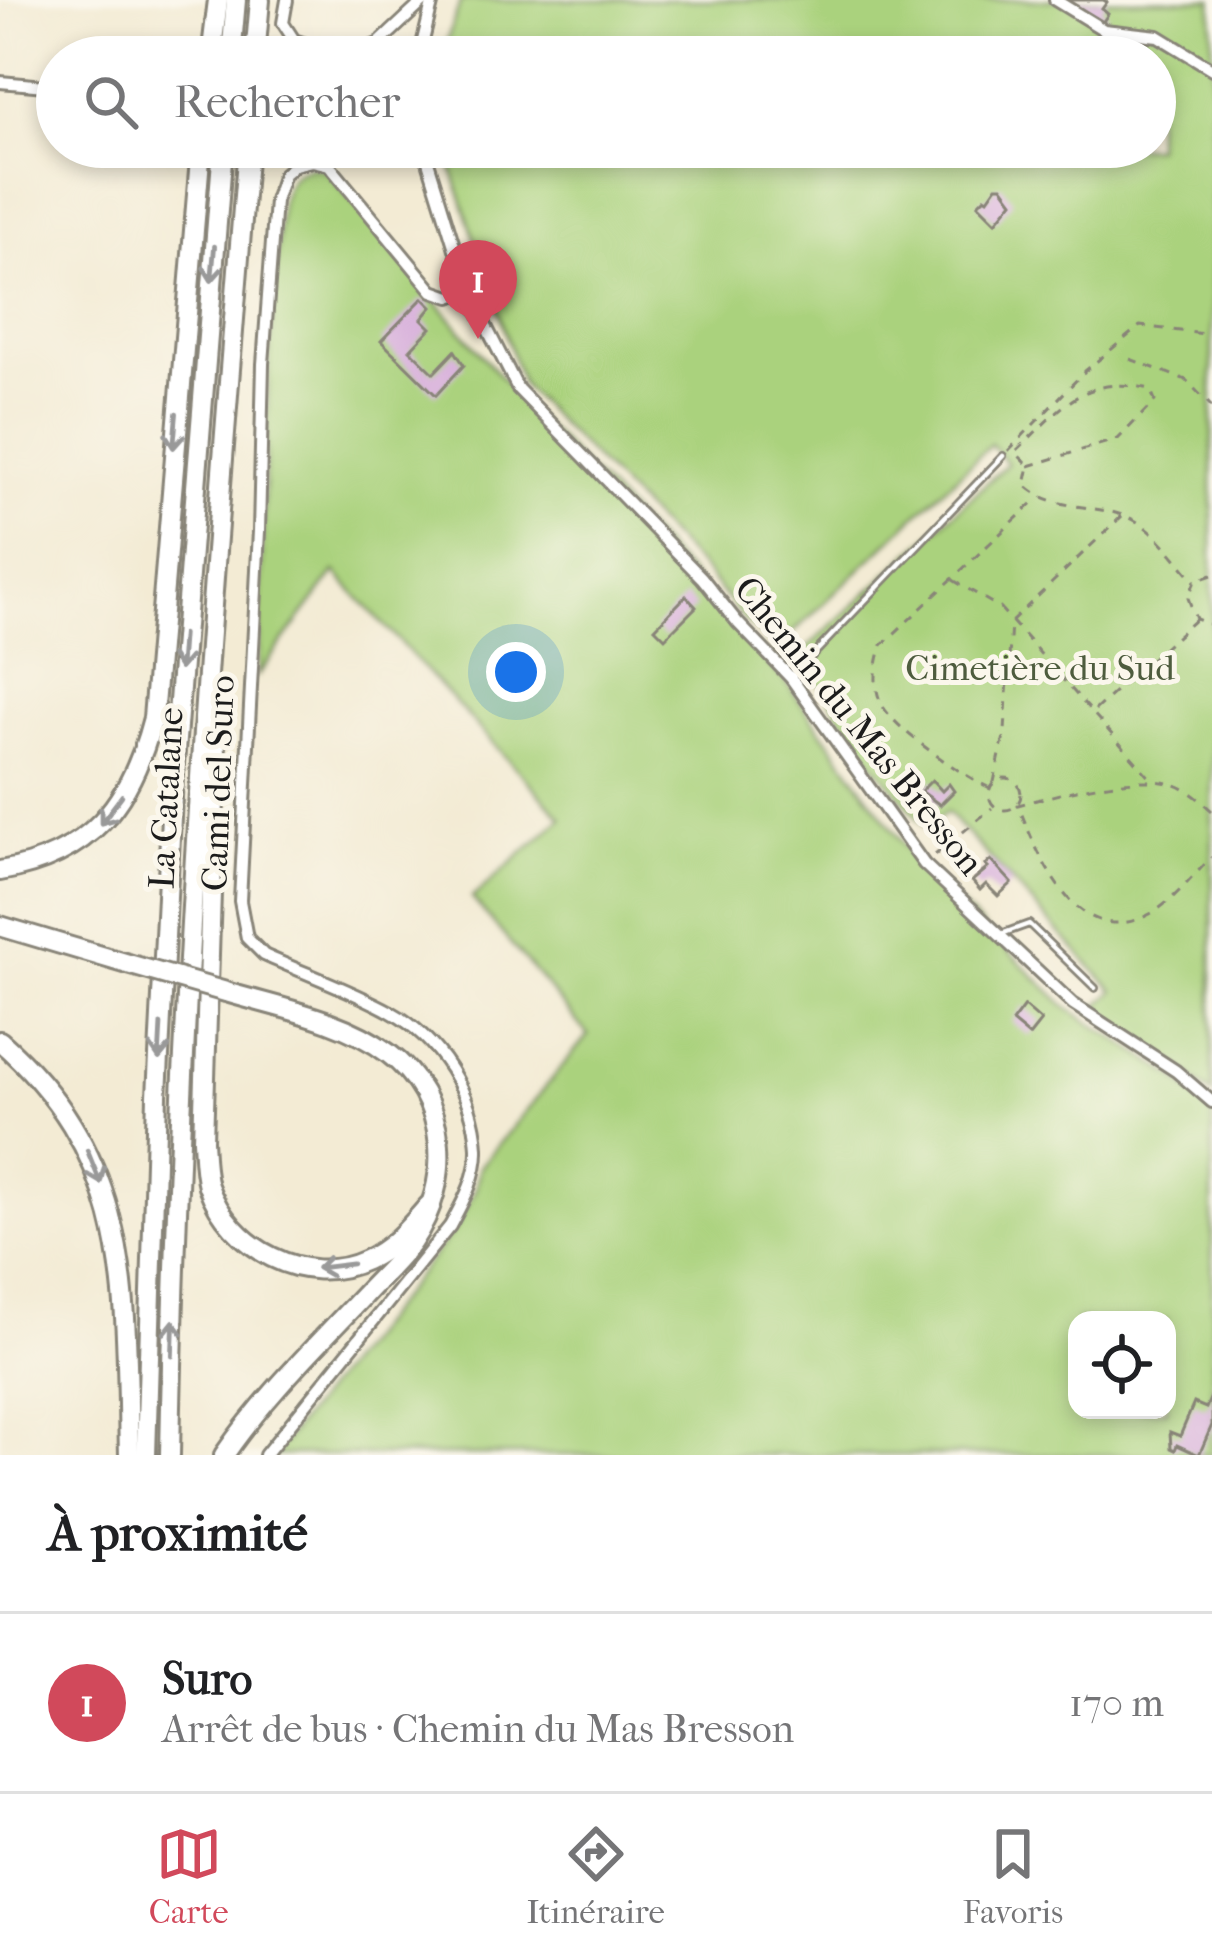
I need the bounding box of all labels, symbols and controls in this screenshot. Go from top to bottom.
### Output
search box [36,36,1176,168]
icon: search [78,69,144,135]
text: Rechercher [174,76,400,129]
pin: 1 [439,240,517,339]
one-way arrow [201,243,224,282]
one-way arrow [163,411,186,450]
street label: Chemin du Mas Bresson [726,568,992,883]
one-way arrow [169,632,192,671]
your location [486,642,546,702]
park label: Cimetière du Sud [905,647,1175,689]
street label: Cami del Suro [193,674,243,892]
street label: La Catalane [140,706,192,890]
one-way arrow [98,793,125,825]
one-way arrow [148,1022,171,1061]
one-way arrow [85,1148,106,1185]
one-way arrow [316,1255,355,1277]
map controls [1068,1311,1176,1419]
button: locate [1068,1311,1176,1419]
one-way arrow [162,1319,185,1358]
text: À proximité [48,1503,308,1563]
text: Suro [162,1653,252,1706]
text: 1 [80,1680,94,1726]
text: 170 m [1069,1680,1164,1726]
text: Arrêt de bus · Chemin du Mas Bresson [162,1706,794,1752]
tab: Carte [149,1821,229,1932]
tab: Itinéraire [526,1821,665,1932]
tab: Favoris [963,1821,1063,1932]

